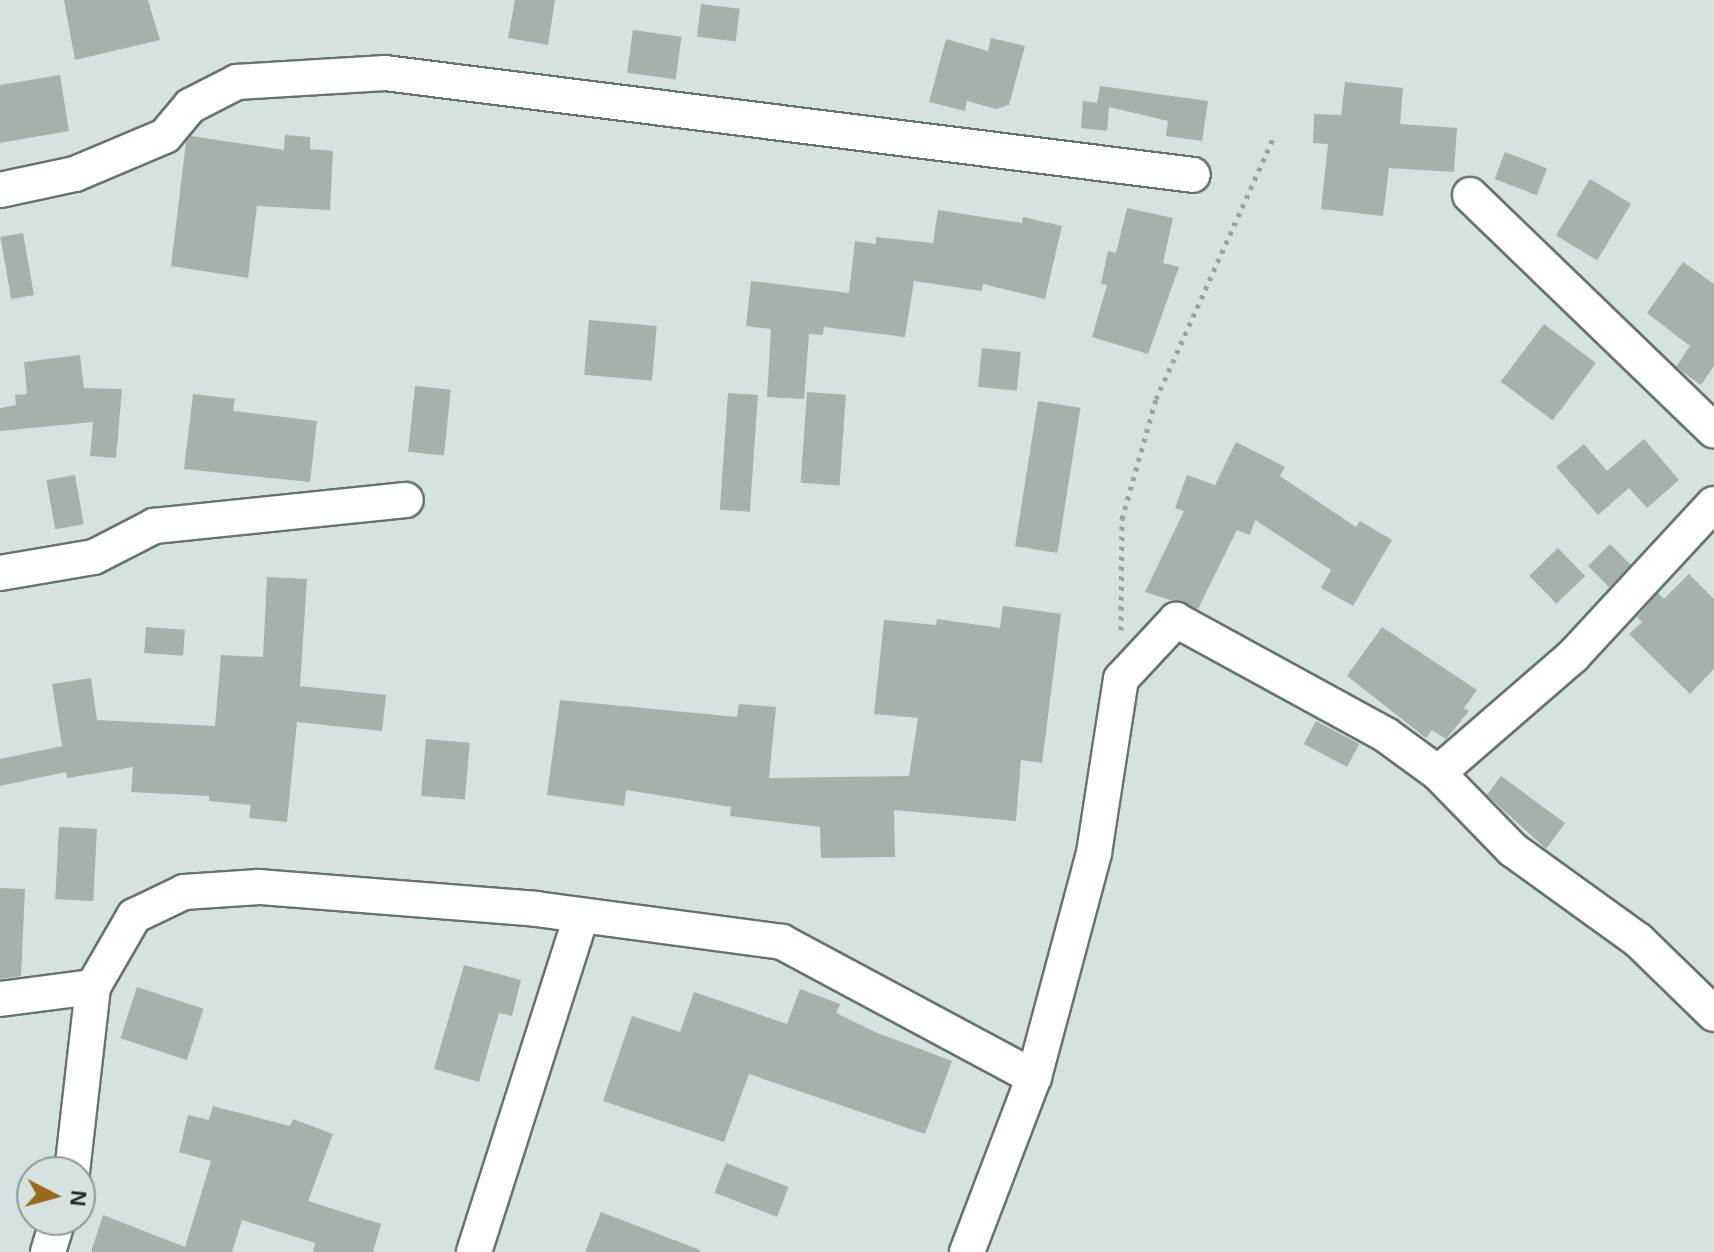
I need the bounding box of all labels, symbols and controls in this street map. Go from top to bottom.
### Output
north arrow [16,1156,96,1236]
text: N [65,1189,92,1208]

